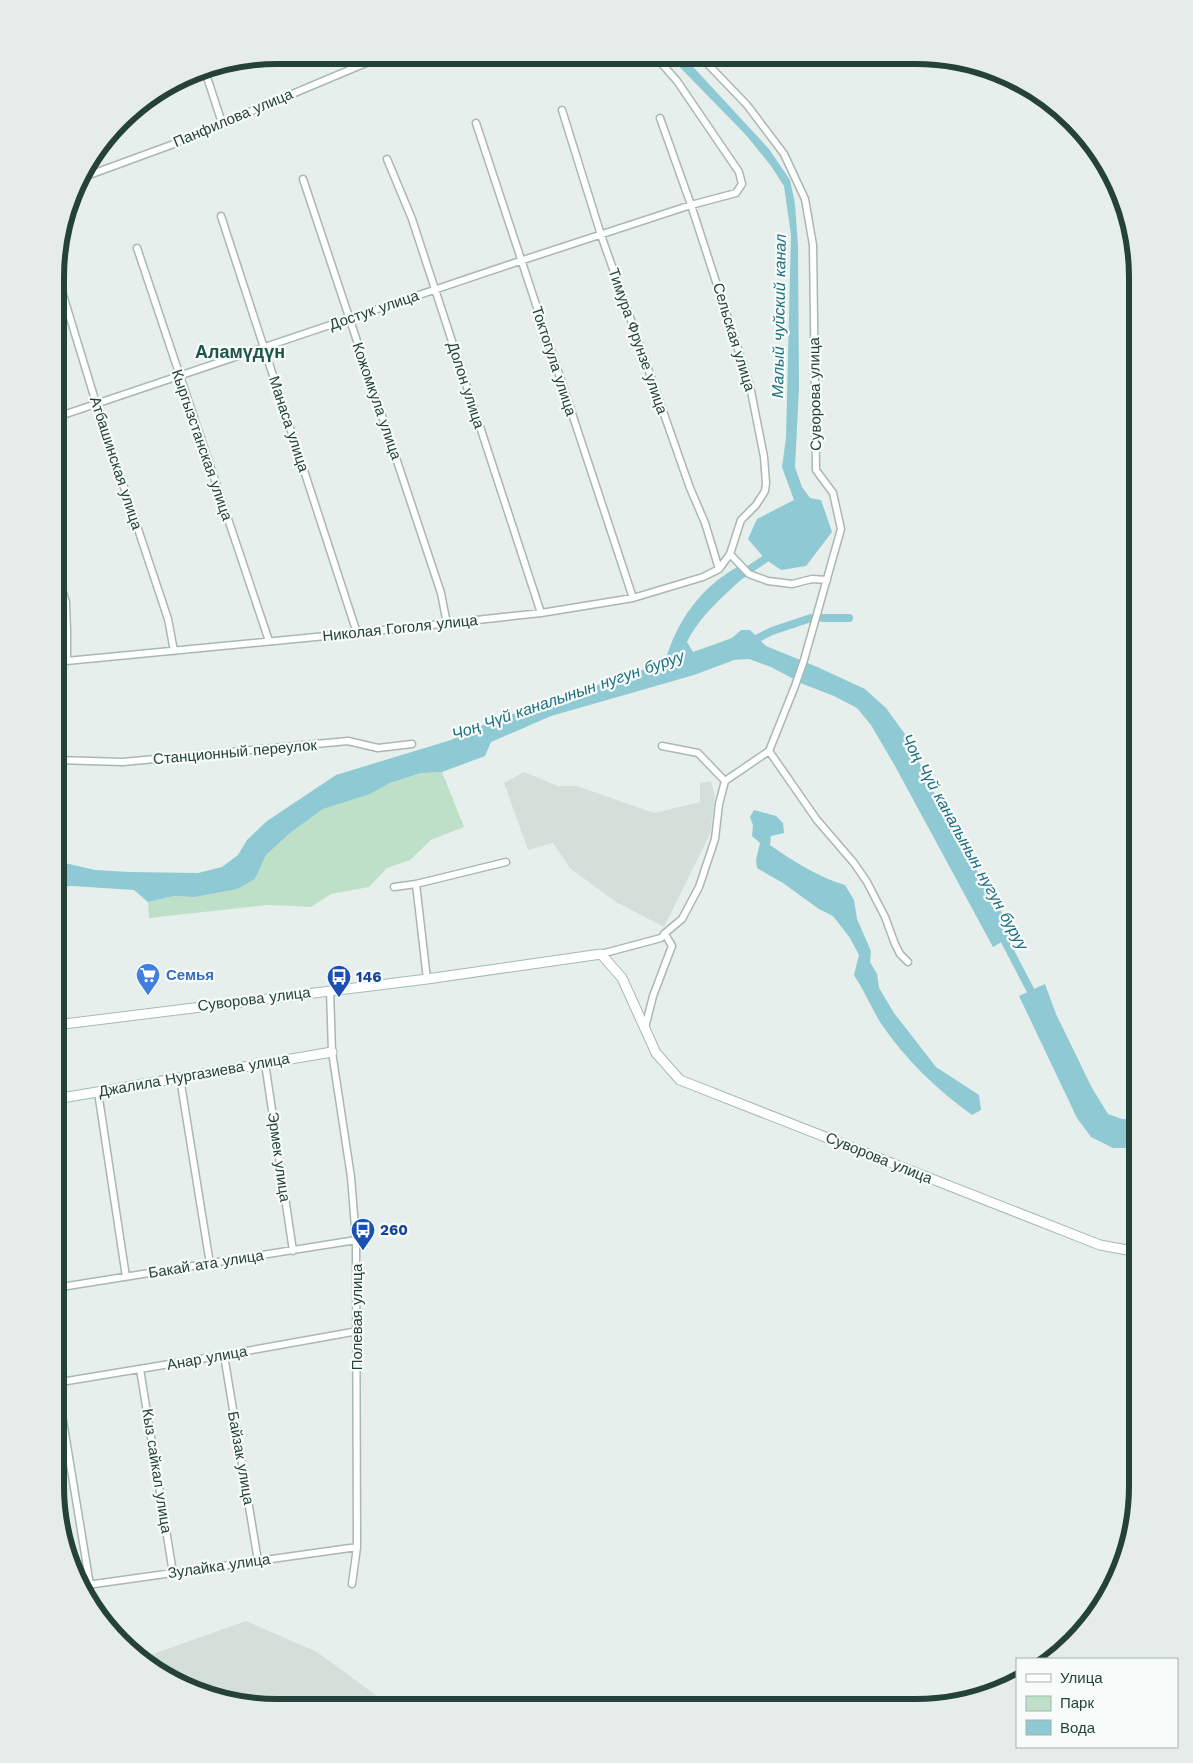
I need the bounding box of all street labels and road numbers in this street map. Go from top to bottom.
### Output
street label: Панфилова улица [171,84,296,151]
street label: Тимура Фрунзе улица [605,266,672,417]
street label: Сельская улица [709,281,759,394]
street label: Достук улица [327,286,422,334]
street label: Токтогула улица [528,304,580,419]
street label: Суворова улица [805,336,825,451]
street label: Долон улица [443,339,489,431]
street label: Кожомкула улица [348,340,406,463]
street label: Кыргызстанская улица [168,367,237,524]
street label: Манаса улица [265,374,313,475]
street label: Атбашинская улица [86,394,146,533]
street label: Николая Гоголя улица [321,611,479,645]
street label: Станционный переулок [152,736,318,768]
street label: Суворова улица [196,983,312,1015]
street label: Джалила Нургазиева улица [97,1049,292,1101]
street label: Эрмек улица [264,1111,294,1204]
street label: Суворова улица [823,1128,936,1188]
street label: Бакай ата улица [147,1246,265,1282]
street label: Полевая улица [348,1263,366,1370]
street label: Анар улица [165,1342,249,1374]
street label: Кыз сайкал улица [138,1407,176,1535]
street label: Байзак улица [224,1410,258,1507]
street label: Зулайка улица [167,1550,272,1582]

